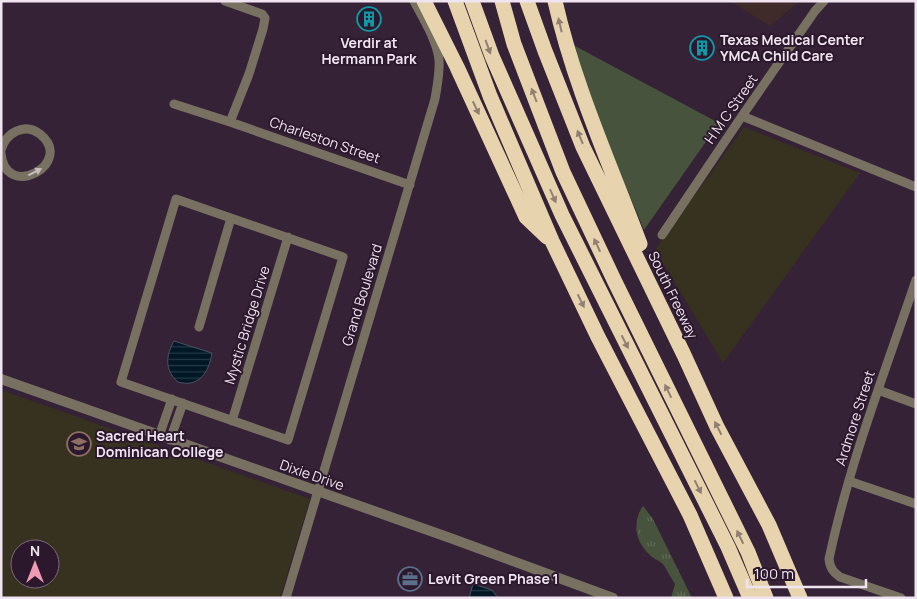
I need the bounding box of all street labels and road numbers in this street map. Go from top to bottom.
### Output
street label: H M C Street [700,70,762,147]
street label: Charleston Street [267,112,383,167]
street label: Grand Boulevard [337,241,386,348]
street label: South Freeway [644,248,703,342]
street label: Mystic Bridge Drive [219,263,274,387]
street label: Ardmore Street [830,367,879,468]
street label: Dixie Drive [277,455,347,494]

